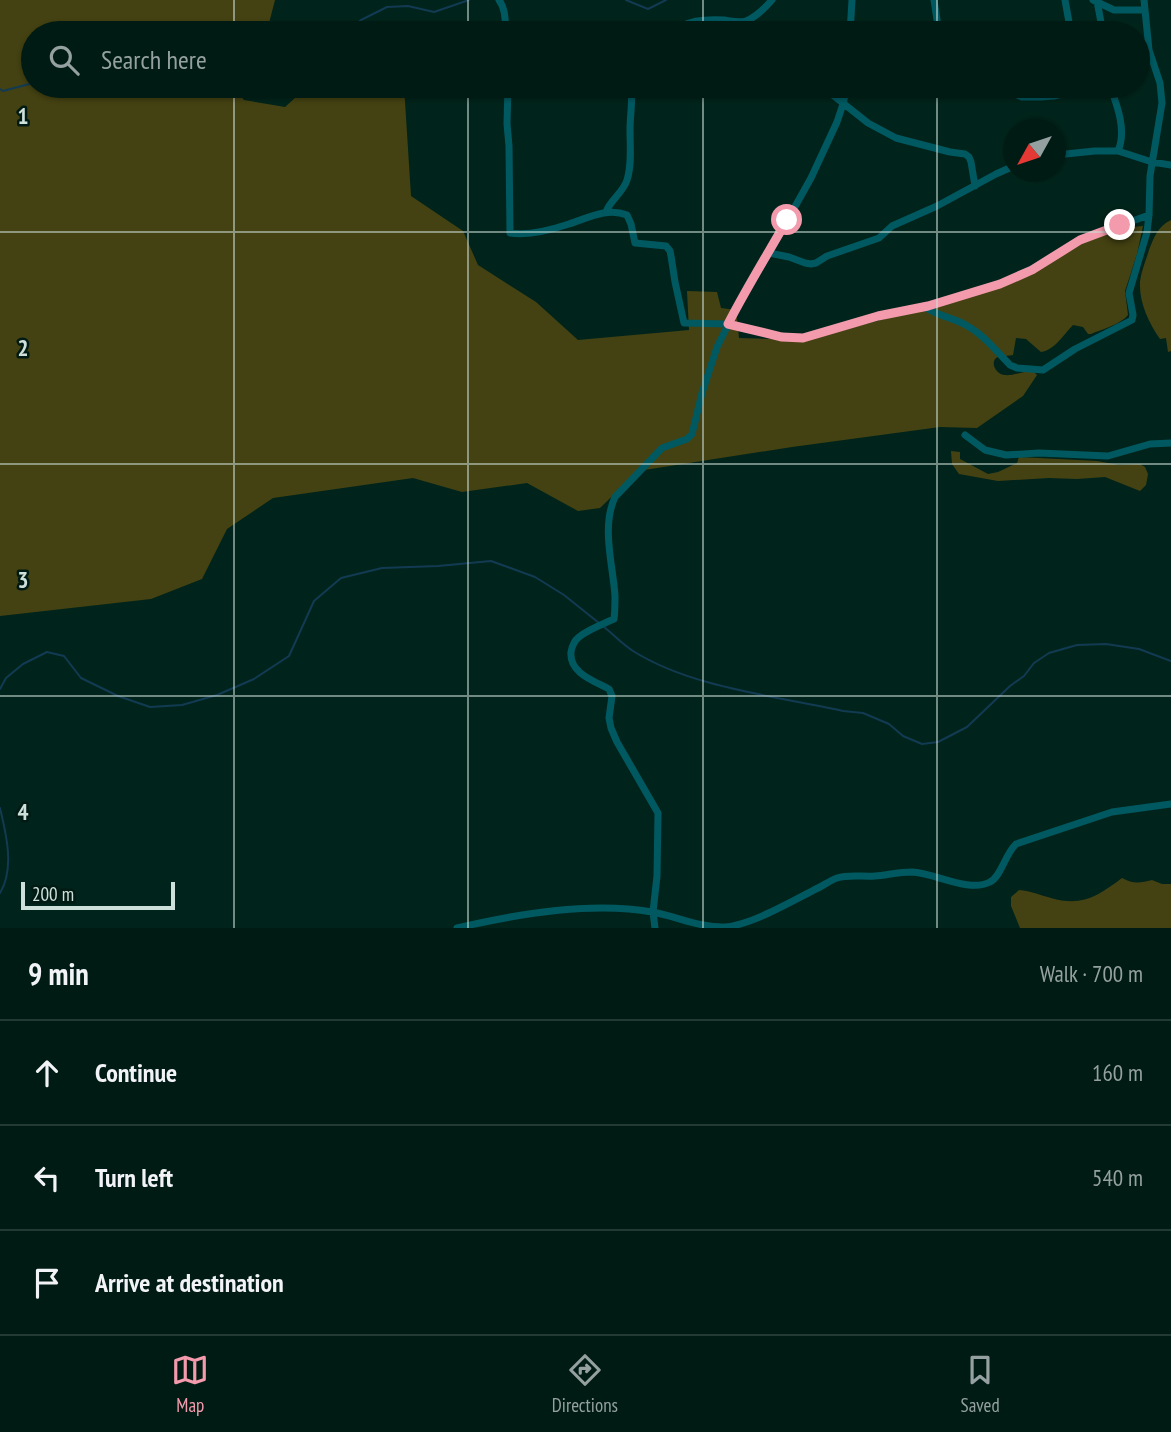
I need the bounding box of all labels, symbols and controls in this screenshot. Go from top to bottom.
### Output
search box [21,21,1150,98]
icon: search [45,41,83,79]
text: Search here [101,43,207,76]
text: 1 [18,101,29,130]
north arrow [1003,119,1066,182]
route start [771,204,802,235]
route end [1104,209,1135,240]
text: 2 [18,333,29,362]
text: 3 [18,565,29,594]
text: 4 [18,797,29,826]
scale bar [21,879,175,911]
text: 200 m [32,882,74,906]
text: 9 min [28,954,89,993]
text: Walk · 700 m [1040,959,1143,988]
icon: ahead [28,1054,66,1092]
text: Continue [95,1056,177,1089]
text: 160 m [1092,1058,1143,1087]
icon: left [28,1159,66,1197]
text: Turn left [95,1161,173,1194]
text: 540 m [1092,1163,1143,1192]
icon: arrive [28,1264,66,1302]
text: Arrive at destination [95,1266,284,1299]
tab: Map [171,1351,209,1417]
tab: Directions [552,1351,618,1417]
tab: Saved [961,1351,1000,1417]

